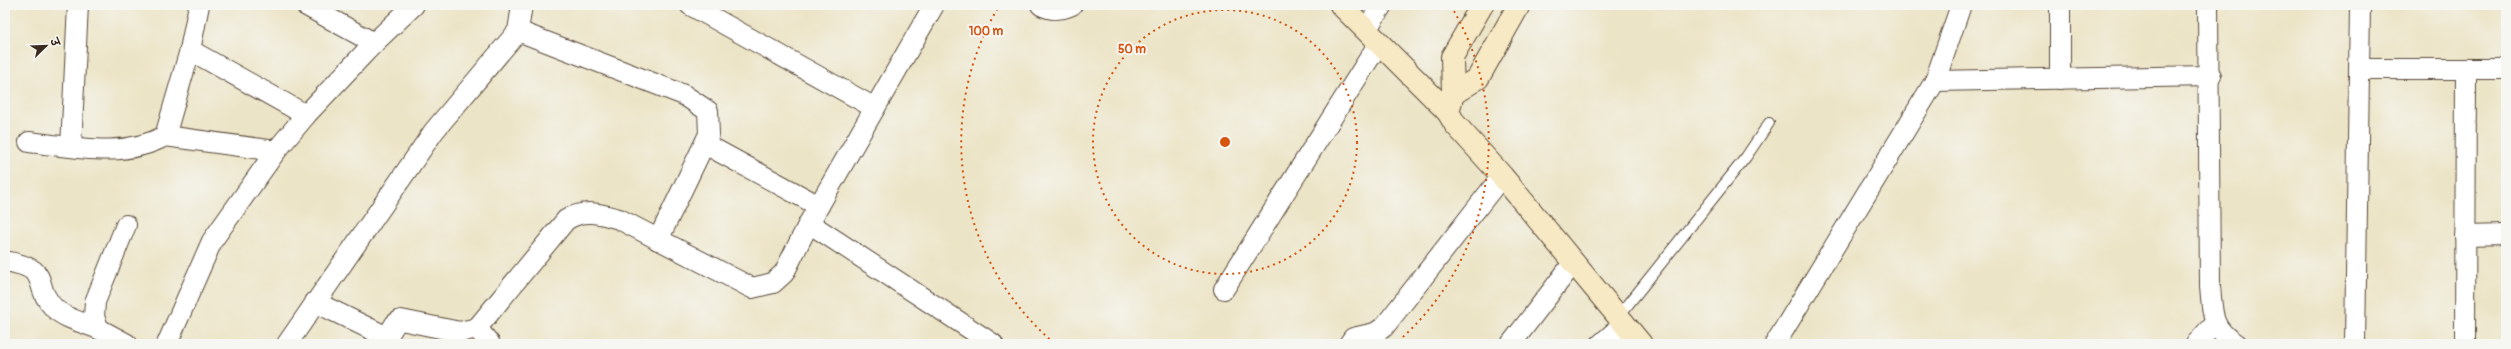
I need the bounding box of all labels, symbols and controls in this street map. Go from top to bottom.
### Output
text: 100 m [969,24,1004,39]
north arrow [26,26,66,66]
text: उ [47,35,63,50]
text: 50 m [1118,42,1146,57]
centre of rings [1218,135,1232,149]

